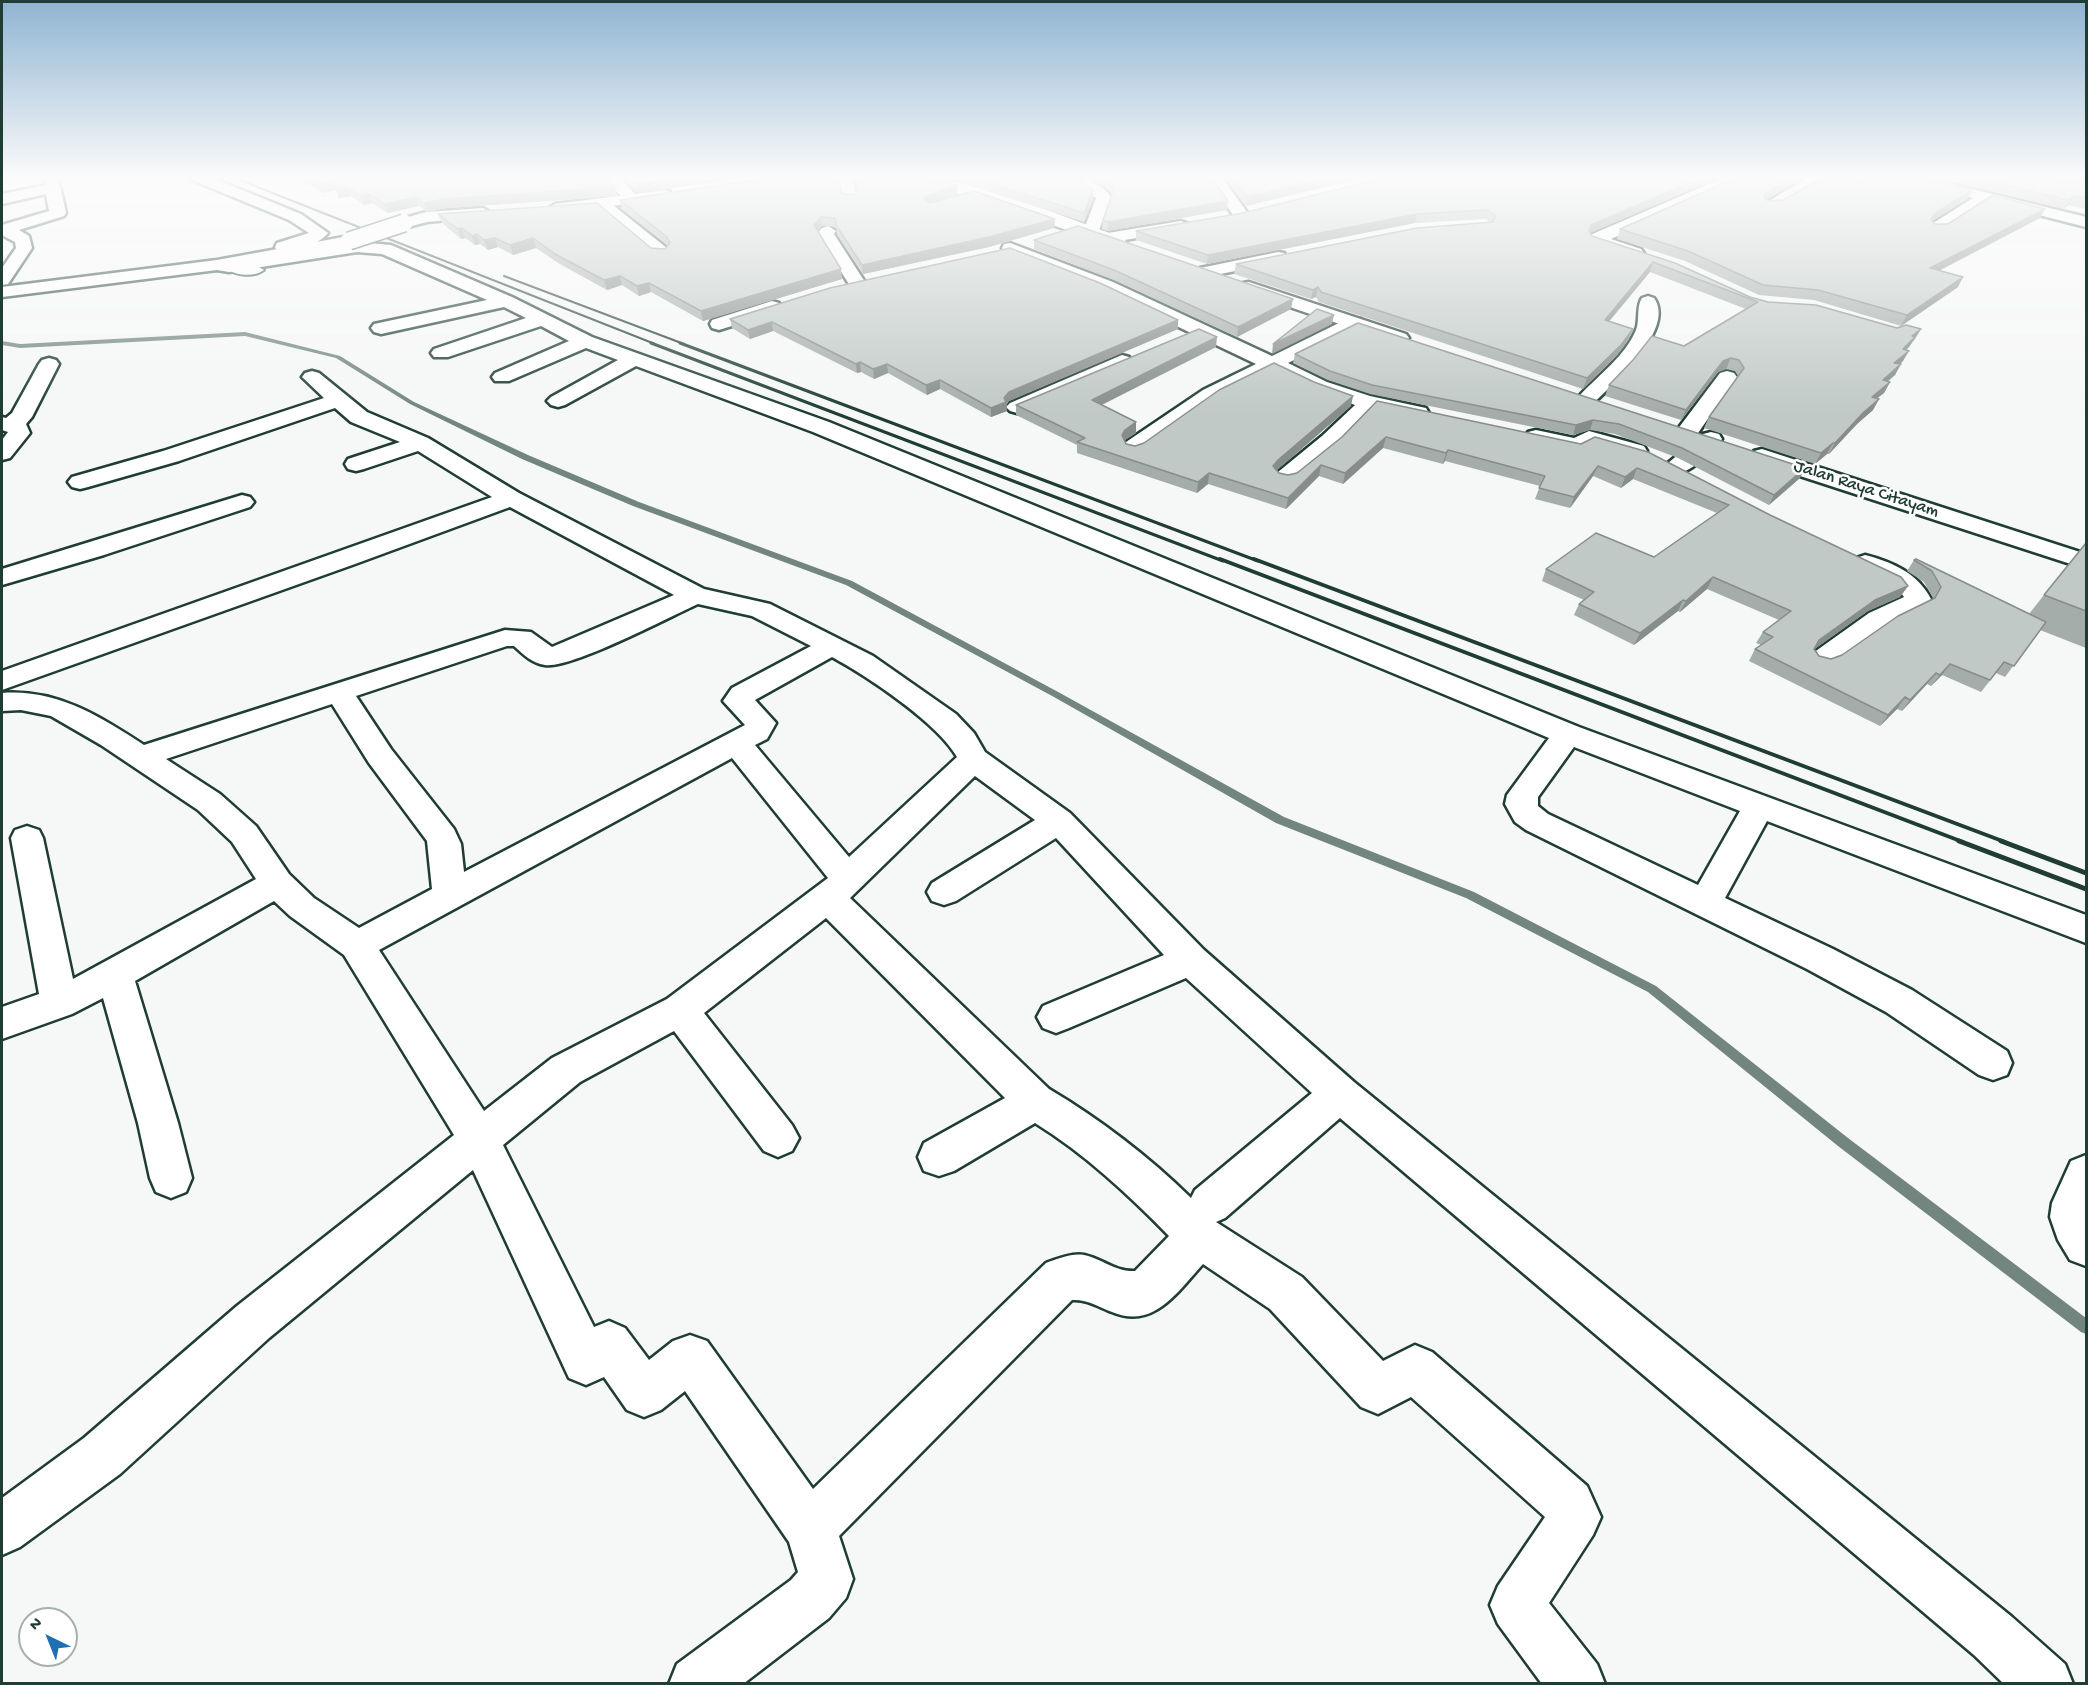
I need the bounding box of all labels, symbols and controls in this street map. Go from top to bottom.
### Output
street label: Jalan Raya Citayam [1791,456,1941,524]
north arrow [18,1607,78,1667]
text: N [26,1614,47,1635]

